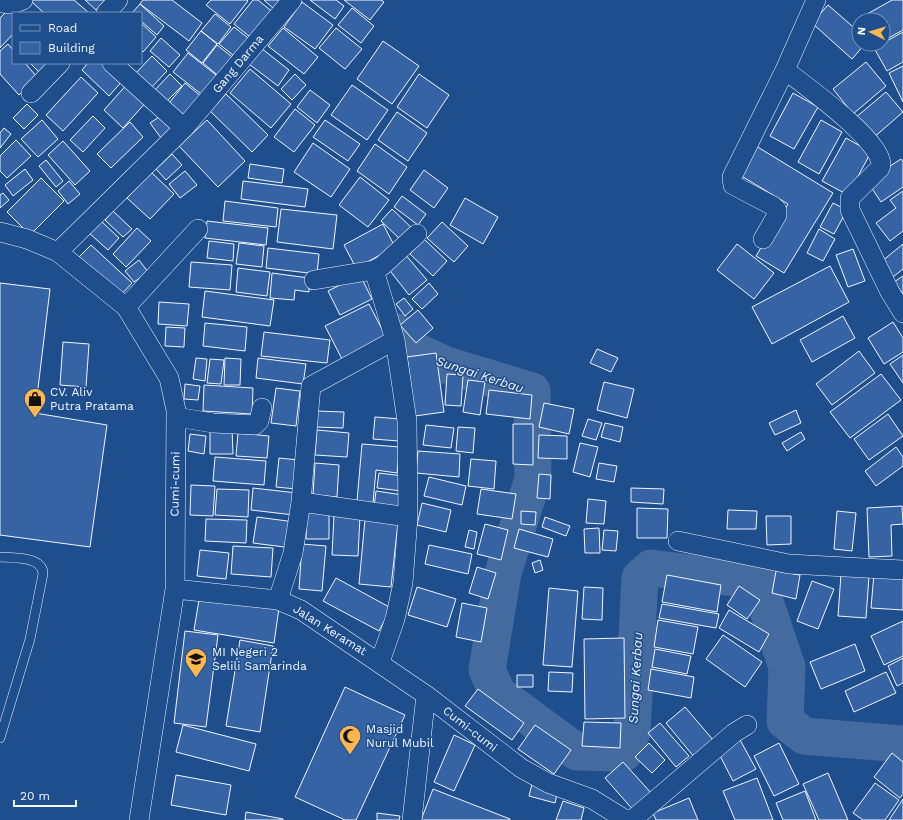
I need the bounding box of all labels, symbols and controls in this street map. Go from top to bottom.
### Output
legend [12,12,142,64]
north arrow [851,12,891,52]
text: Road [48,21,77,35]
text: N [855,27,868,36]
street label: Gang Darma [210,32,267,96]
text: Building [48,41,95,55]
water label: Sungai Kerbau [434,353,526,396]
place label: CV. Aliv Putra Pratama [50,385,134,413]
shop icon: CV. Aliv Putra Pratama [22,386,48,419]
street label: Cumi-cumi [167,451,183,517]
street label: Jalan Keramat [291,602,369,658]
water label: Sungai Kerbau [626,632,645,724]
place label: MI Negeri 2 Selili Samarinda [212,645,307,673]
school or university icon: MI Negeri 2 Selili Samarinda [183,646,209,679]
street label: Cumi-cumi [440,703,500,755]
place label: Masjid Nurul Mubil [366,722,434,750]
mosque icon: Masjid Nurul Mubil [337,723,363,756]
scale bar [14,782,76,808]
text: 20 m [20,789,50,803]

